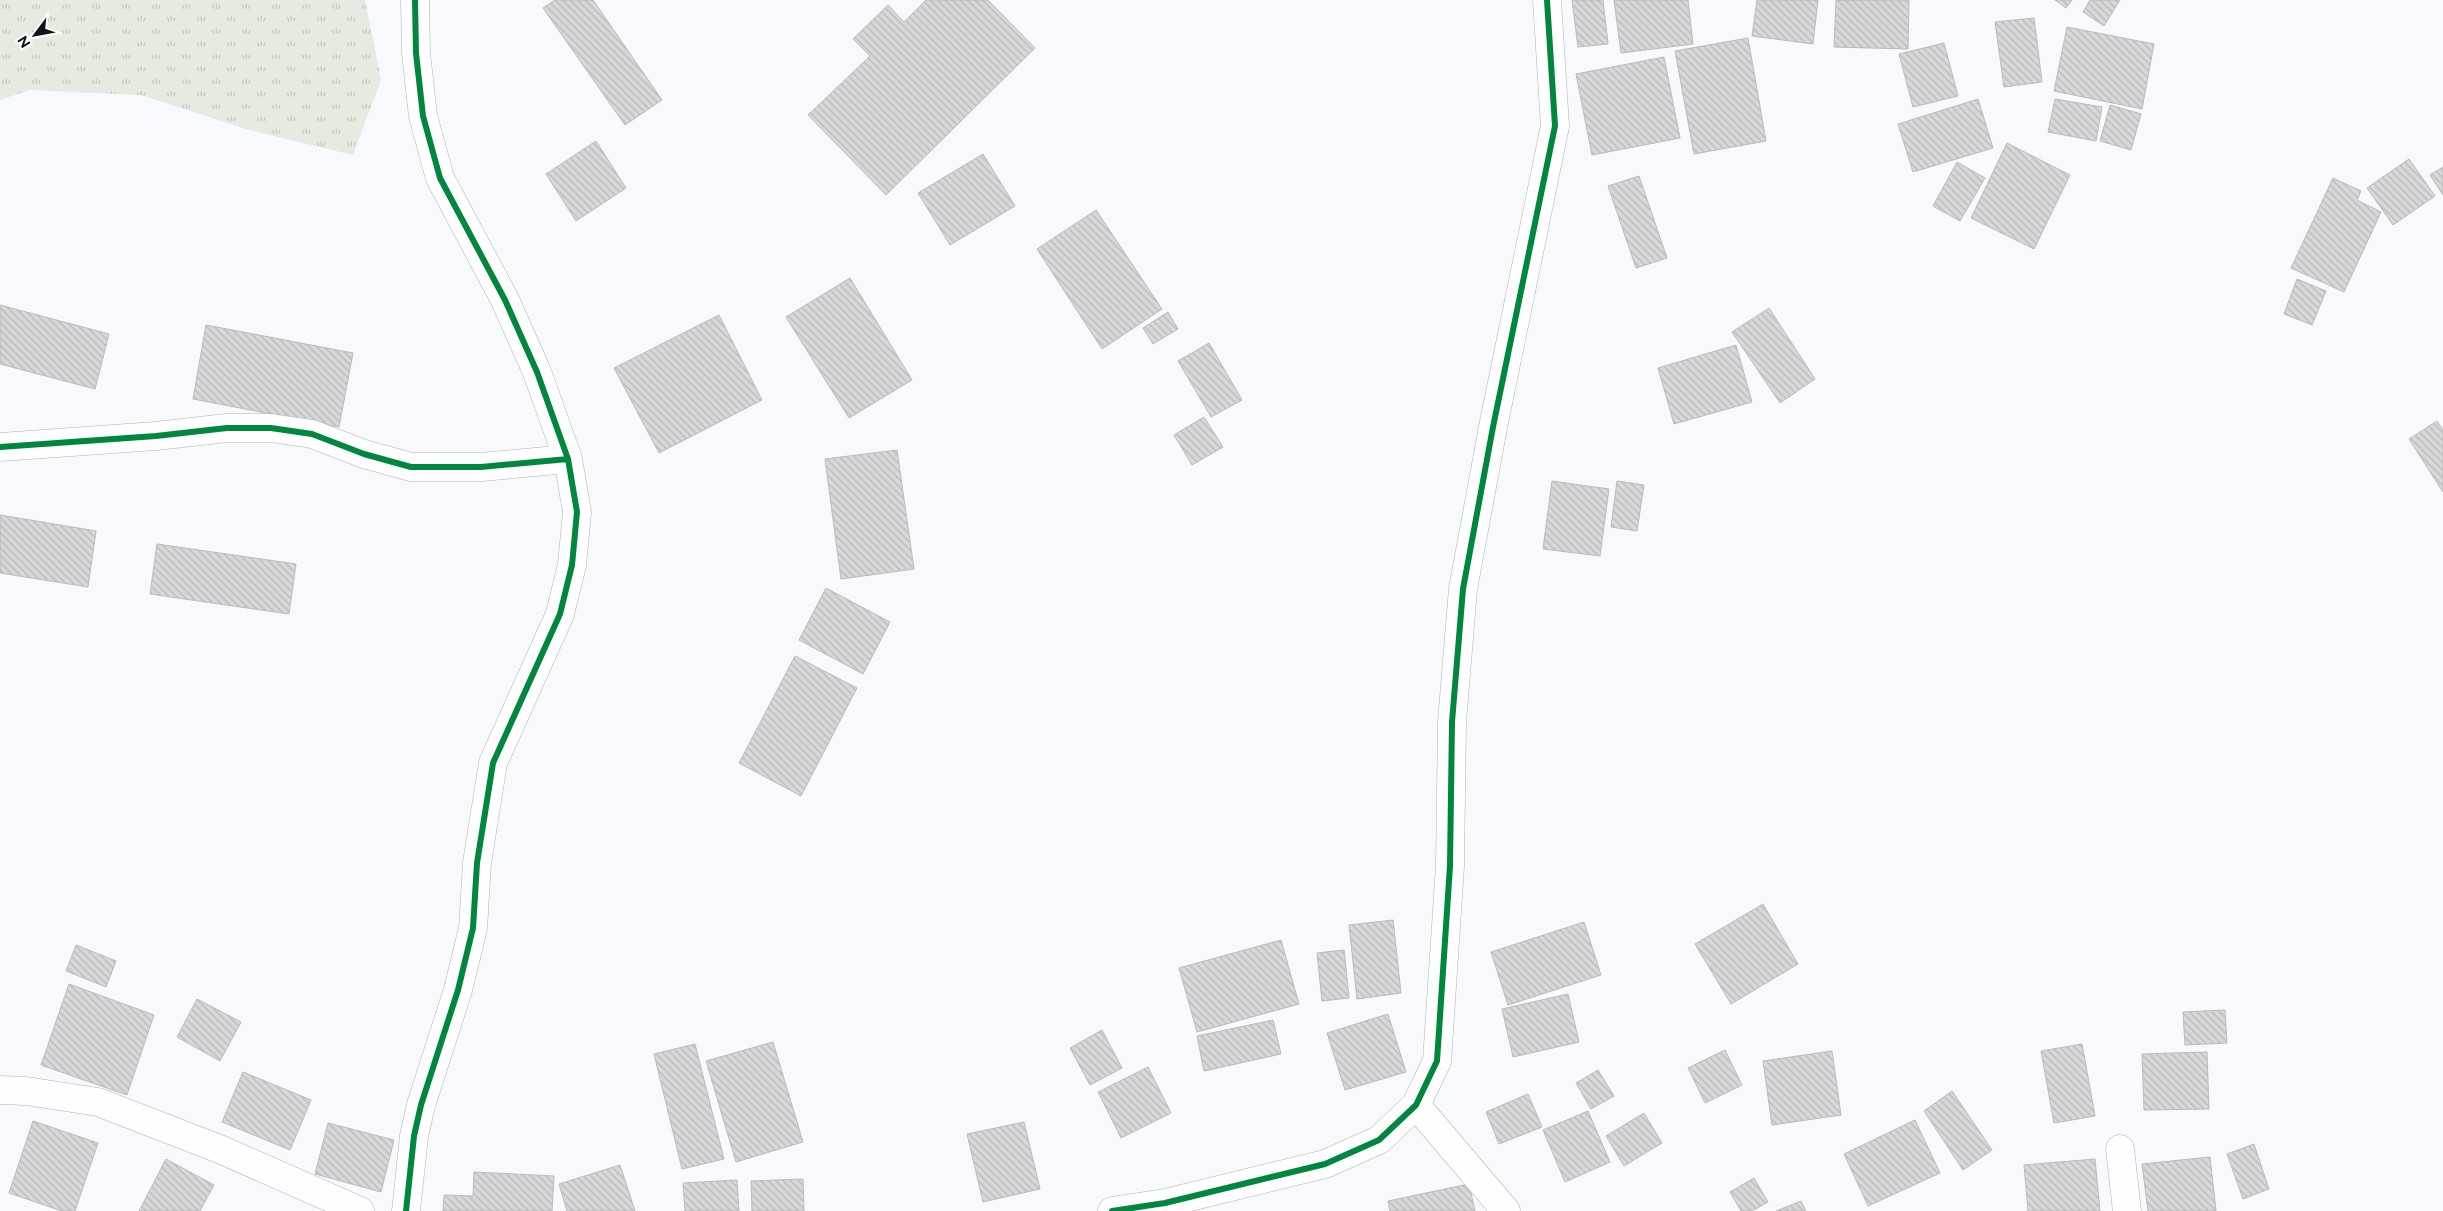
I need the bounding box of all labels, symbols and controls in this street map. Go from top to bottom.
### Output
north arrow [10,10,60,60]
text: N [14,33,34,51]

